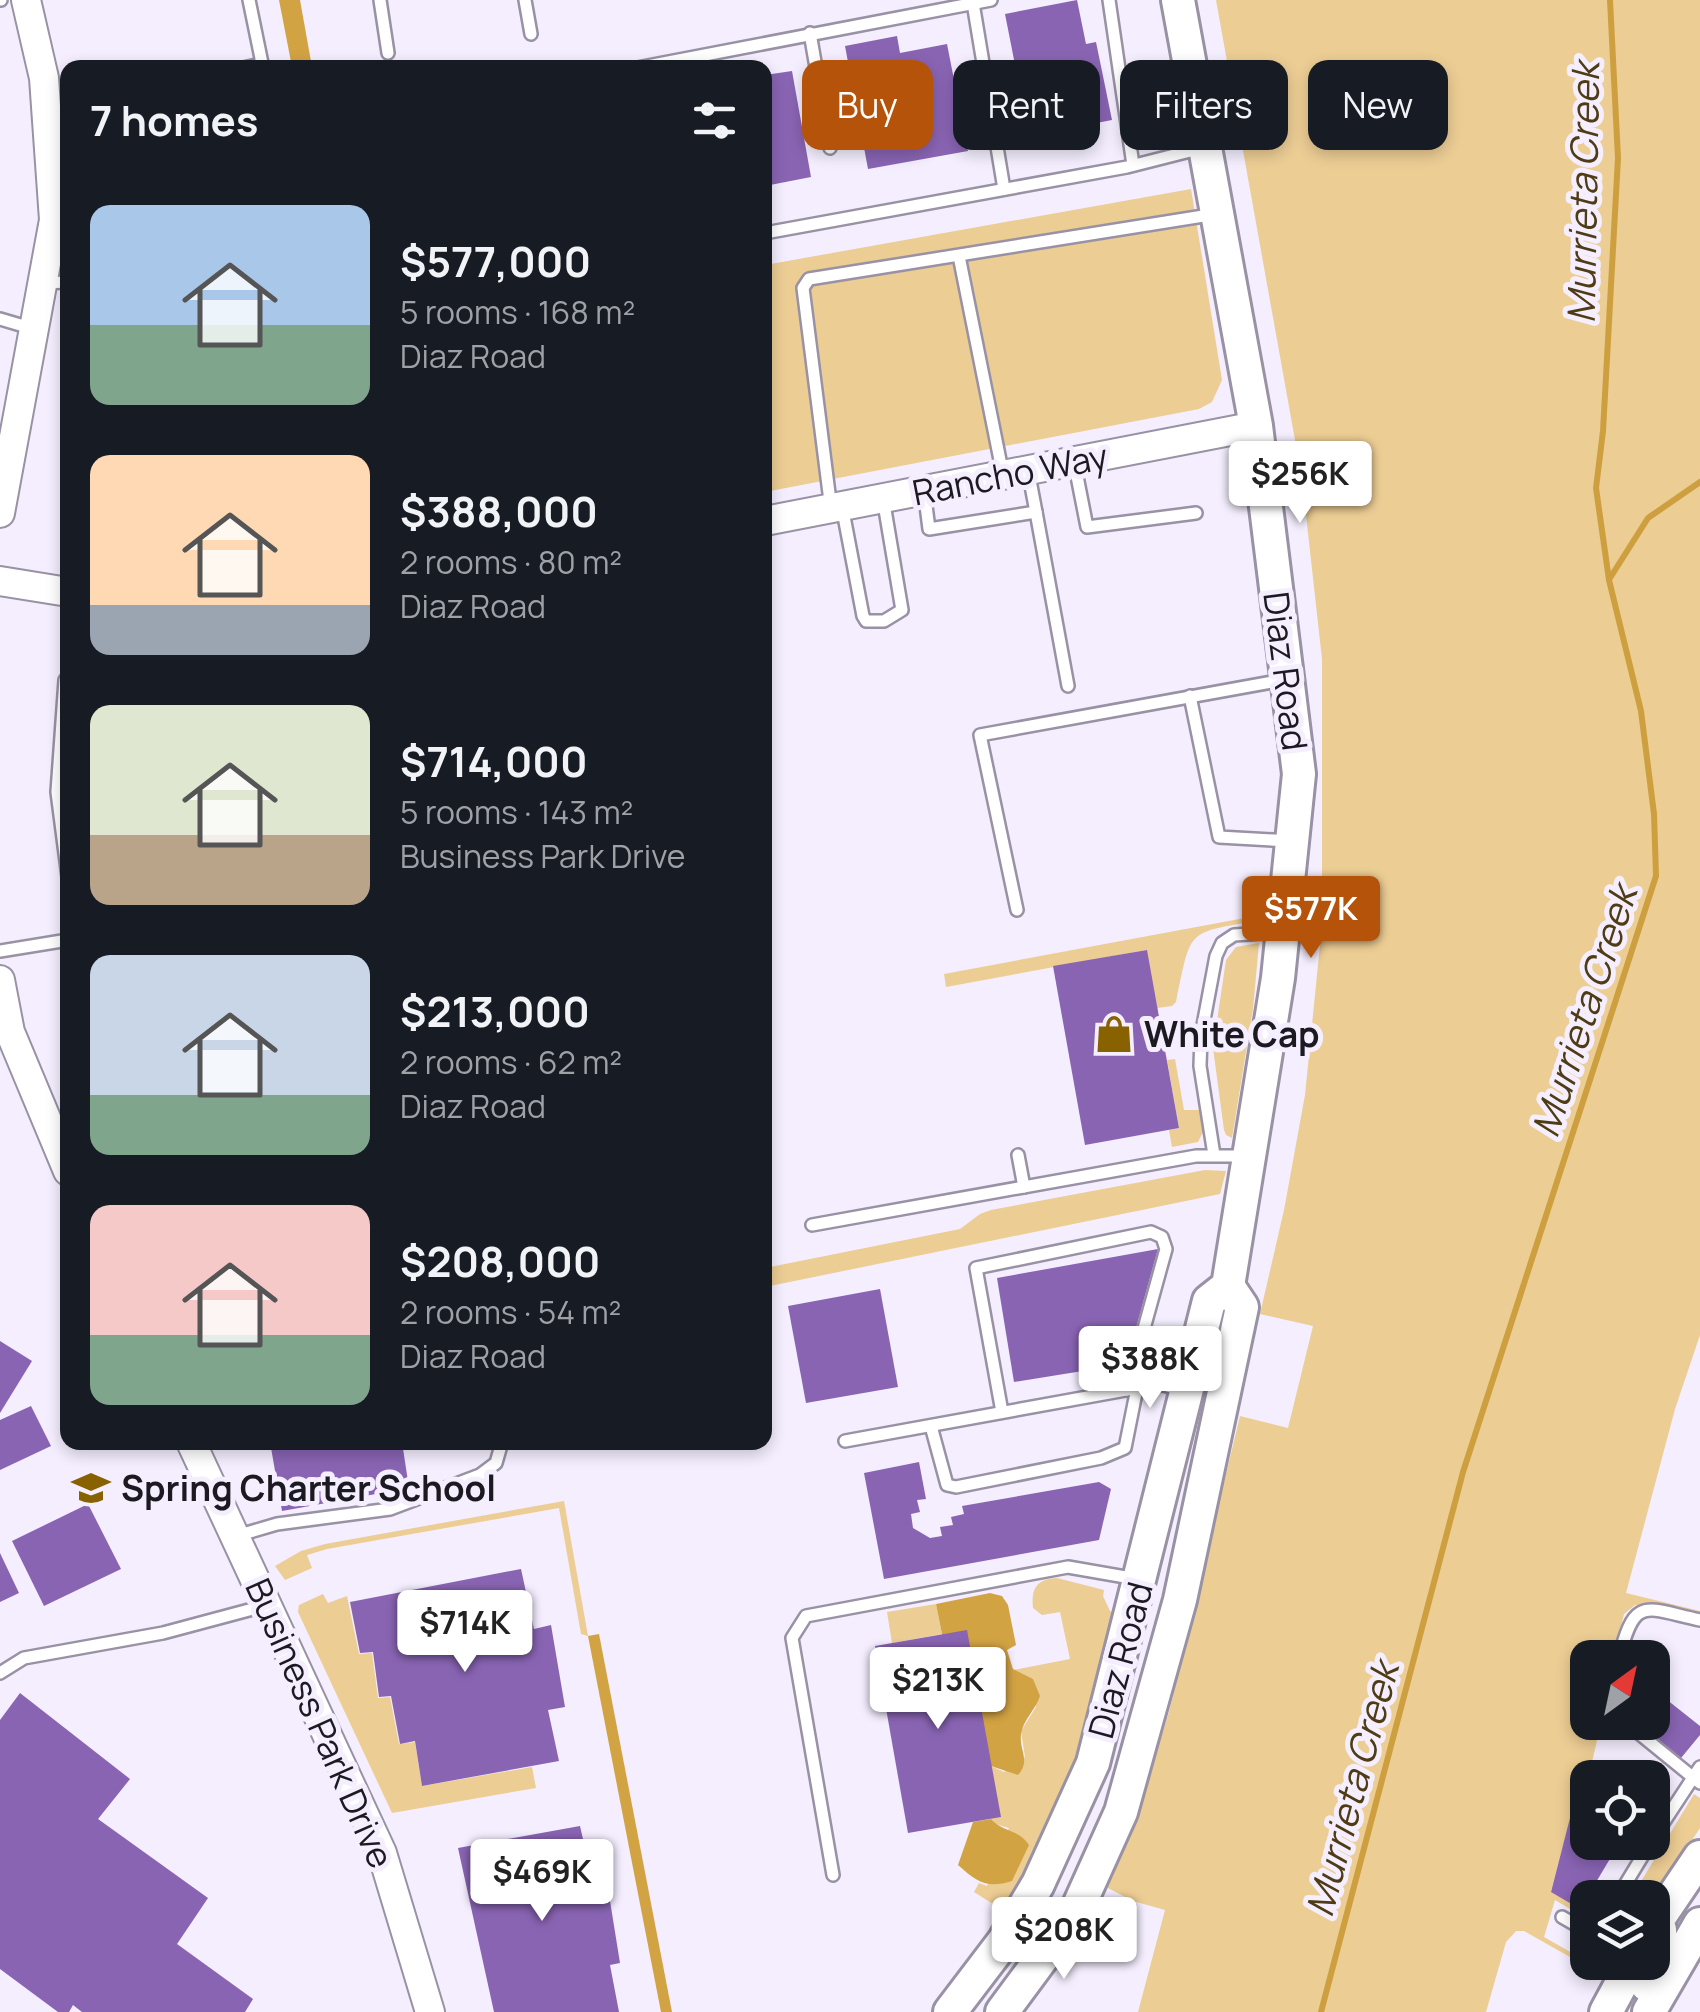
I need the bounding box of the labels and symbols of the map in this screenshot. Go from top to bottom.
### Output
water label: Murrieta Creek [1554,57,1610,324]
street label: Rancho Way [908,432,1112,516]
pin: $256K [1230,441,1370,526]
street label: Diaz Road [1252,589,1320,753]
water label: Murrieta Creek [1518,874,1650,1143]
pin: $577K [1241,876,1381,961]
place label: White Cap [1144,1010,1320,1058]
shop icon: White Cap [1093,1013,1135,1055]
pin: $388K [1080,1326,1220,1411]
place label: Spring Charter School [121,1464,496,1512]
school or university icon: Spring Charter School [70,1467,112,1509]
street label: Business Park Drive [235,1571,405,1875]
street label: Diaz Road [1076,1577,1164,1743]
pin: $714K [395,1590,535,1675]
north arrow [1570,1640,1670,1740]
pin: $213K [868,1647,1008,1732]
water label: Murrieta Creek [1292,1651,1411,1922]
pin: $469K [472,1839,612,1924]
pin: $208K [994,1897,1134,1982]

